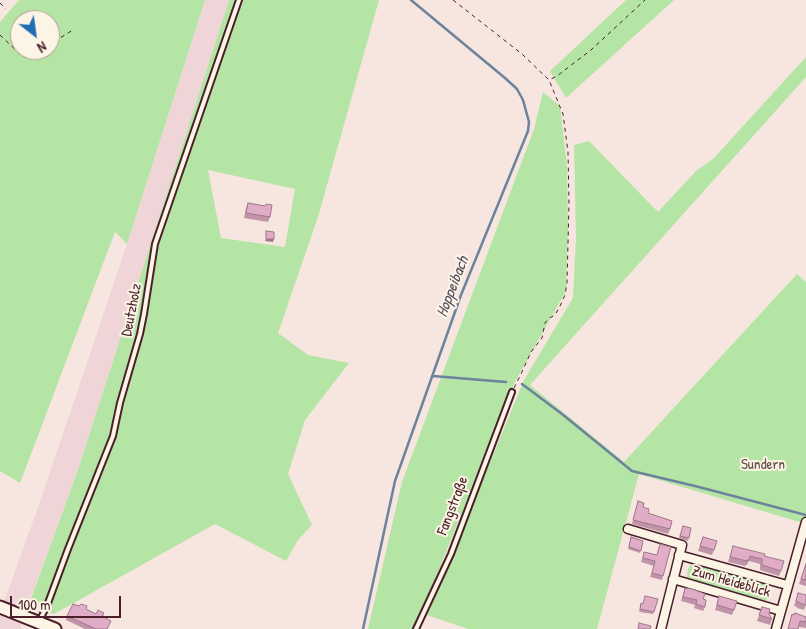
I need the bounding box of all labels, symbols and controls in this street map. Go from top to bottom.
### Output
north arrow [10,10,60,60]
text: N [34,37,50,58]
water label: Hoppeibach [433,254,473,320]
street label: Deutzholz [118,282,146,338]
park label: Sundern [741,456,785,474]
street label: Fangstraße [434,474,472,538]
street label: Zum Heideblick [690,562,772,602]
scale bar [12,586,124,618]
text: 100 m [18,594,51,615]

